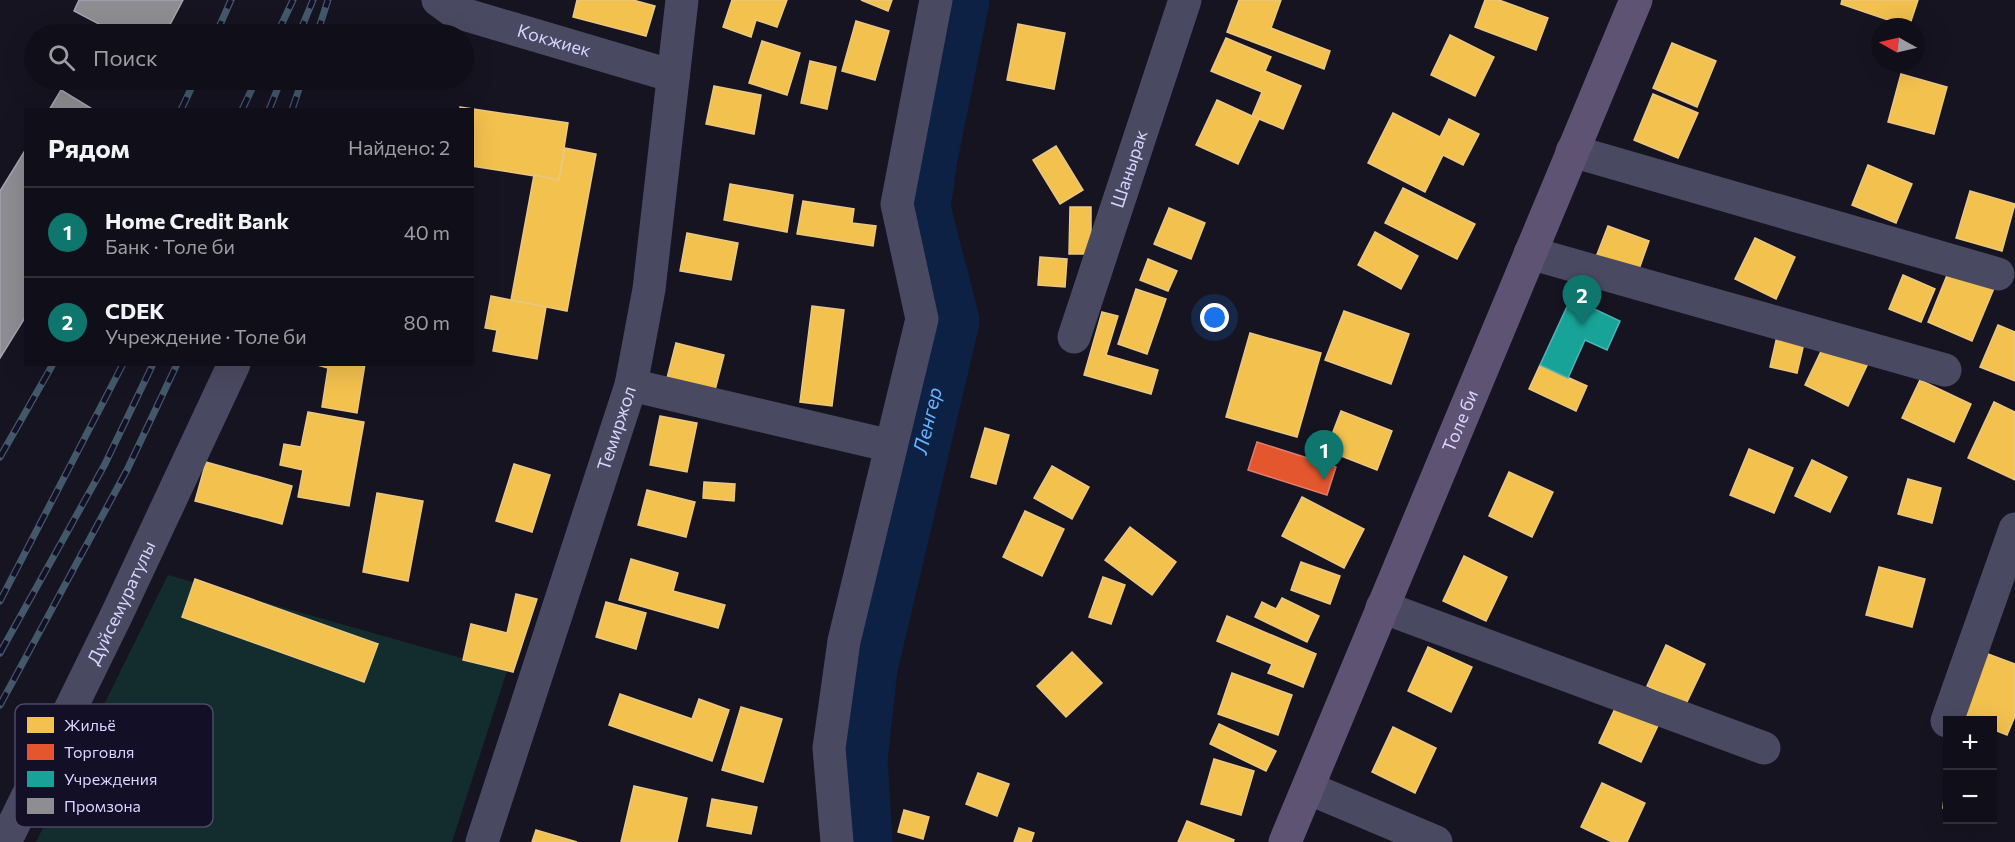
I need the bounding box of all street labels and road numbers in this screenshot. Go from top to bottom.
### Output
street label: Кокжиек [515,19,594,61]
street label: Шанырак [1105,126,1152,210]
street label: Темиржол [592,383,640,473]
street label: Толе би [1437,386,1482,455]
street label: Дуйсемуратулы [82,537,160,668]

